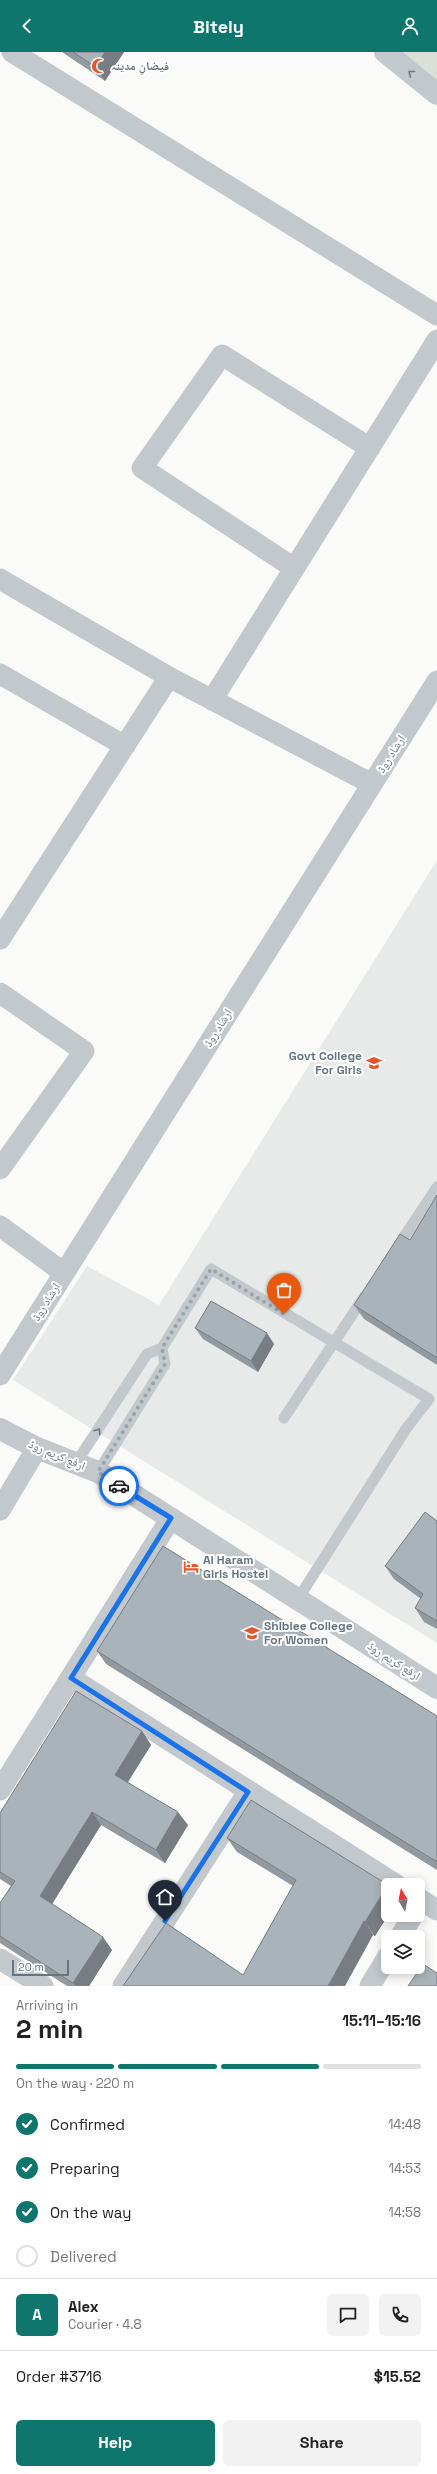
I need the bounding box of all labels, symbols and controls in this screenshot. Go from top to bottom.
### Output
icon: back [16,15,38,37]
text: Bitely [193,15,244,38]
icon: person [399,15,421,37]
mosque icon: فیضانِ مدینہ [90,57,108,75]
place label: فیضانِ مدینہ [111,58,169,76]
one-way arrow [409,71,416,78]
street label: ارشاد روڈ [373,732,409,776]
street label: ارشاد روڈ [200,1006,236,1050]
place label: Govt College For Girls [289,1048,362,1078]
school or university icon: Govt College For Girls [365,1054,383,1072]
pin [267,1273,301,1314]
icon: bag [273,1279,295,1301]
street label: ارشاد روڈ [28,1280,64,1324]
one-way arrow [93,1428,101,1435]
street label: ارفع کریم روڈ [26,1436,88,1474]
courier [99,1466,139,1506]
icon: car [108,1475,130,1497]
place label: Al Haram Girls Hostel [203,1552,268,1582]
hotel icon: Al Haram Girls Hostel [182,1558,200,1576]
place label: Shiblee College For Women [264,1618,353,1648]
school or university icon: Shiblee College For Women [243,1624,261,1642]
street label: ارفع کریم روڈ [365,1638,424,1684]
north arrow [381,1878,425,1922]
map controls [381,1878,425,1974]
pin [148,1880,182,1921]
icon: home [154,1886,176,1908]
button: layers [381,1930,425,1974]
scale bar [12,1958,69,1977]
text: 20 m [18,1960,44,1974]
text: Arriving in [16,1997,78,2014]
text: 15:11–15:16 [342,2011,421,2030]
text: 2 min [16,2012,83,2046]
text: On the way · 220 m [16,2075,134,2092]
icon: check [16,2113,38,2135]
text: Confirmed [50,2115,125,2134]
text: 14:48 [388,2116,421,2133]
icon: check [16,2157,38,2179]
text: Preparing [50,2159,120,2178]
text: 14:53 [389,2160,421,2177]
icon: check [16,2201,38,2223]
text: On the way [50,2203,131,2222]
text: 14:58 [388,2204,421,2221]
text: Delivered [50,2247,117,2266]
button: chat [327,2294,369,2336]
button: phone [379,2294,421,2336]
text: Alex [68,2297,99,2316]
text: A [32,2305,42,2324]
text: Courier · 4.8 [68,2316,142,2333]
text: Order #3716 [16,2367,102,2386]
text: $15.52 [374,2367,421,2386]
button: Help [16,2420,215,2466]
button: Share [223,2420,421,2466]

